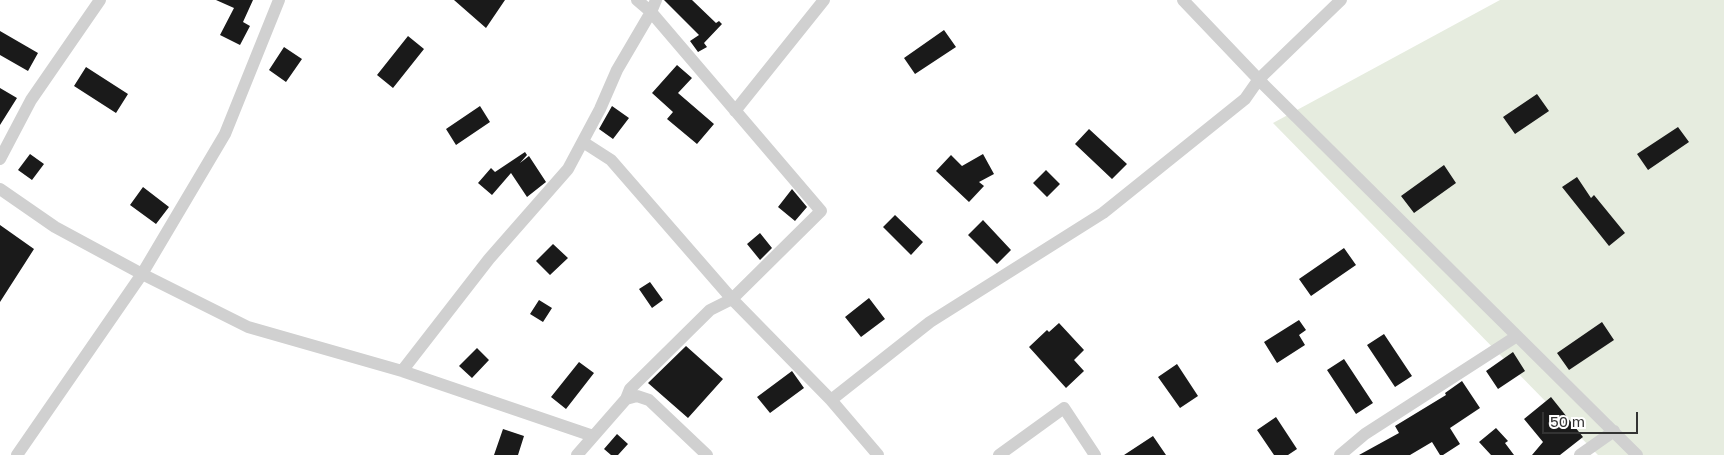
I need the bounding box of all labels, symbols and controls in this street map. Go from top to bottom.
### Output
scale bar [1544,402,1640,434]
text: 50 m [1550,412,1585,430]

